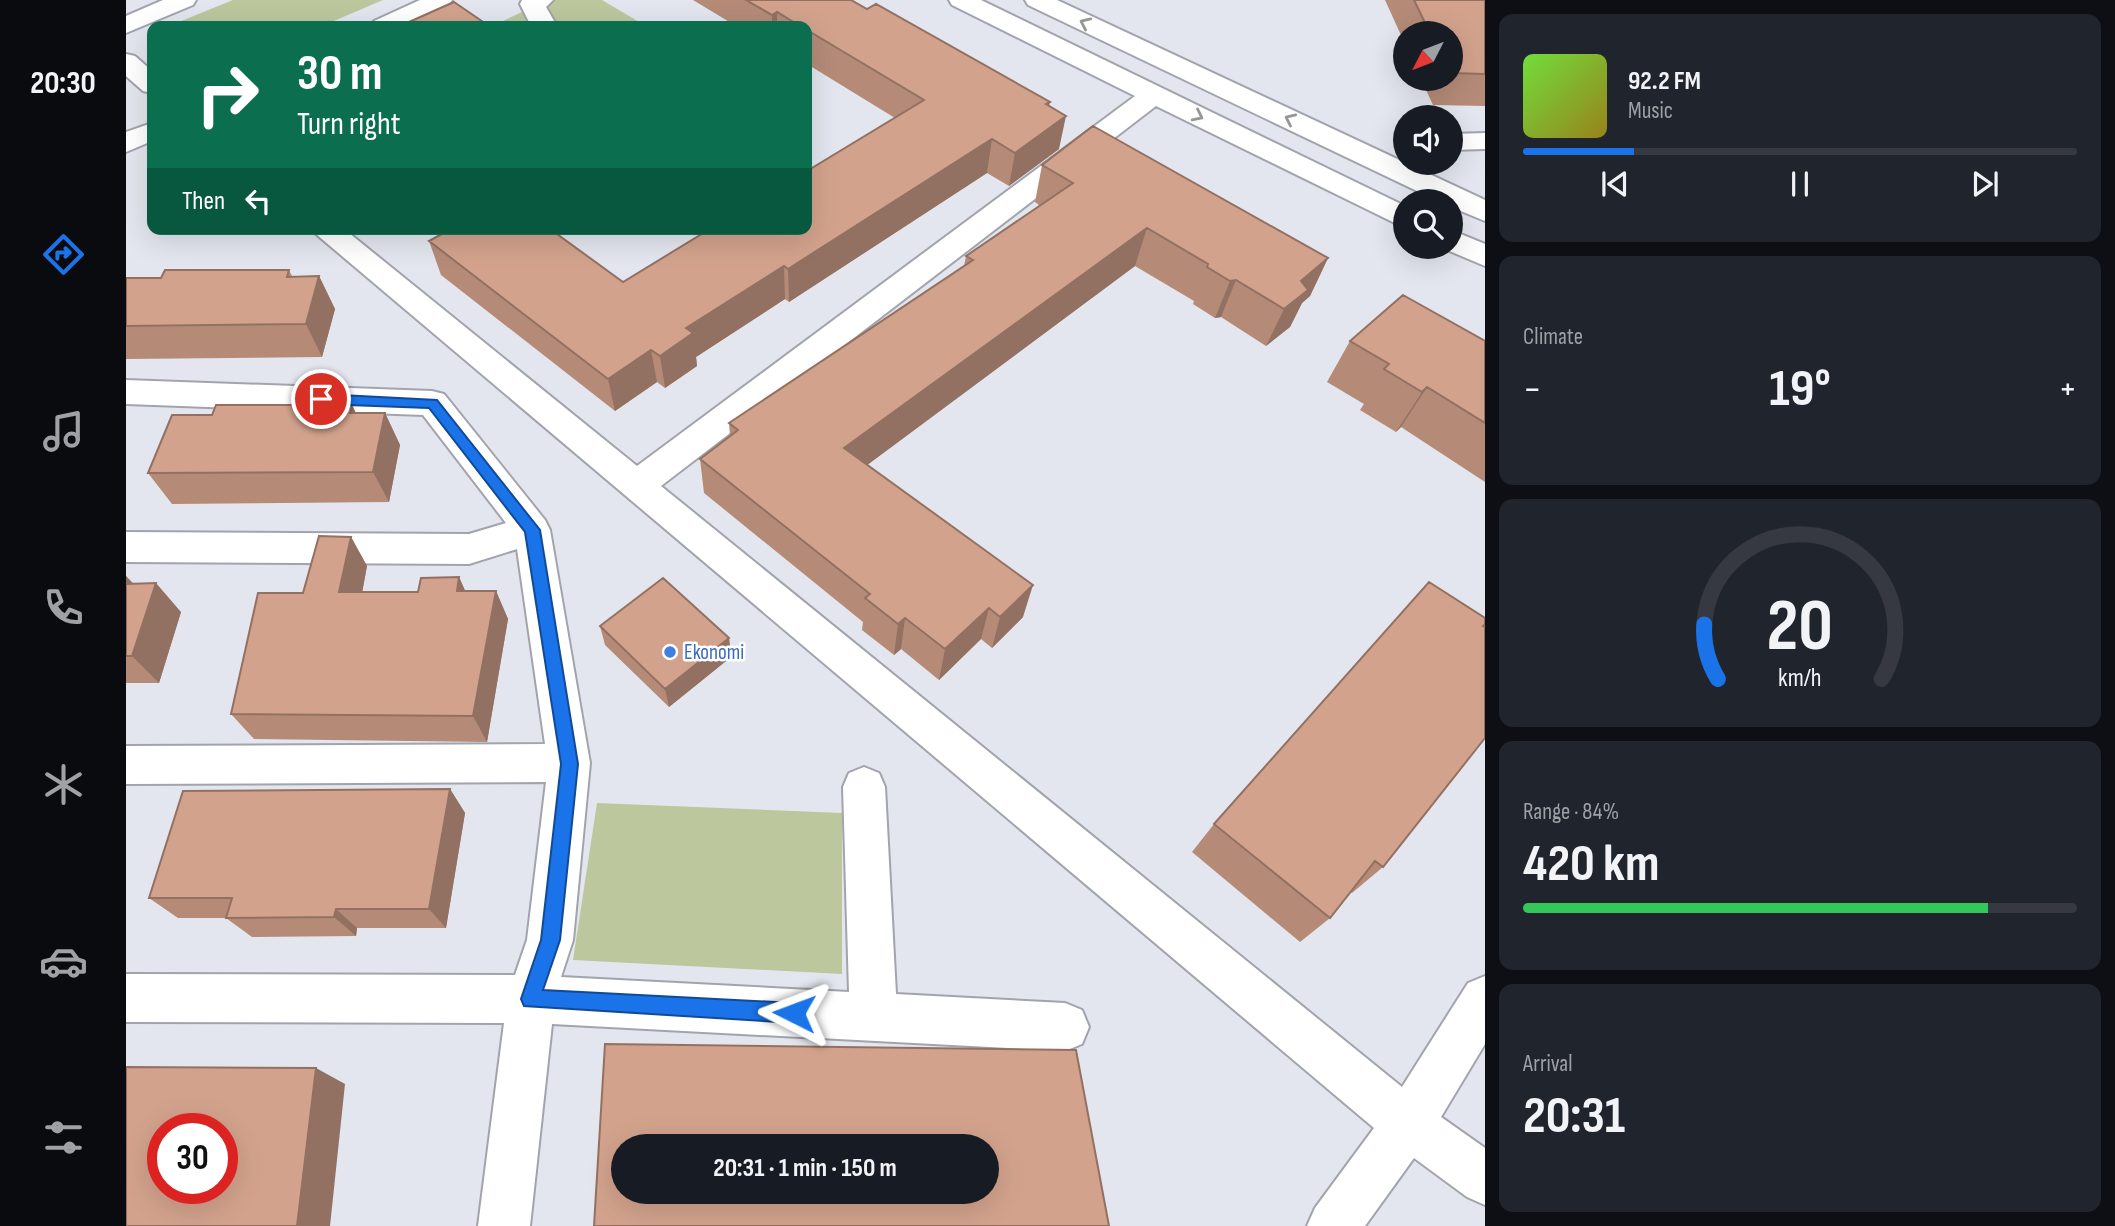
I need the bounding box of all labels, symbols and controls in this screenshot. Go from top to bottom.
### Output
one-way arrow [1080,17,1092,31]
north arrow [1393,21,1463,91]
map controls [1393,21,1463,259]
text: 30 m [297,45,382,104]
icon: right [182,49,273,140]
text: 20:30 [30,64,96,103]
text: 92.2 FM [1628,66,1701,97]
text: Music [1628,97,1673,125]
text: Turn right [297,105,401,144]
button: sound [1393,105,1463,175]
one-way arrow [1191,108,1203,122]
one-way arrow [1285,114,1298,128]
icon: previous [1596,165,1634,203]
icon: pause [1781,165,1819,203]
icon: next [1966,165,2004,203]
icon: left [239,182,277,220]
text: Then [182,186,225,217]
button: search [1393,189,1463,259]
icon: directions [39,230,88,279]
text: Climate [1523,323,1583,351]
text: 19° [1769,358,1831,421]
text: − [1523,367,1542,412]
text: + [2058,367,2077,412]
pin [291,369,351,429]
icon: arrive [302,380,340,418]
icon: music [39,407,88,456]
icon: phone [39,583,88,632]
text: 20 [1767,583,1833,671]
place label: Ekonomi [684,640,744,665]
marker: Ekonomi [662,644,678,660]
text: km/h [1778,663,1822,694]
icon: climate [39,760,88,809]
text: Range · 84% [1523,798,1619,826]
text: 420 km [1523,833,1659,896]
icon: car [39,937,88,986]
position arrow [757,976,831,1050]
text: Arrival [1523,1050,1572,1078]
text: 20:31 [1523,1085,1625,1148]
icon: filters [39,1113,88,1162]
speed limit sign: 30 [147,1113,238,1204]
text: 20:31 · 1 min · 150 m [713,1153,897,1184]

